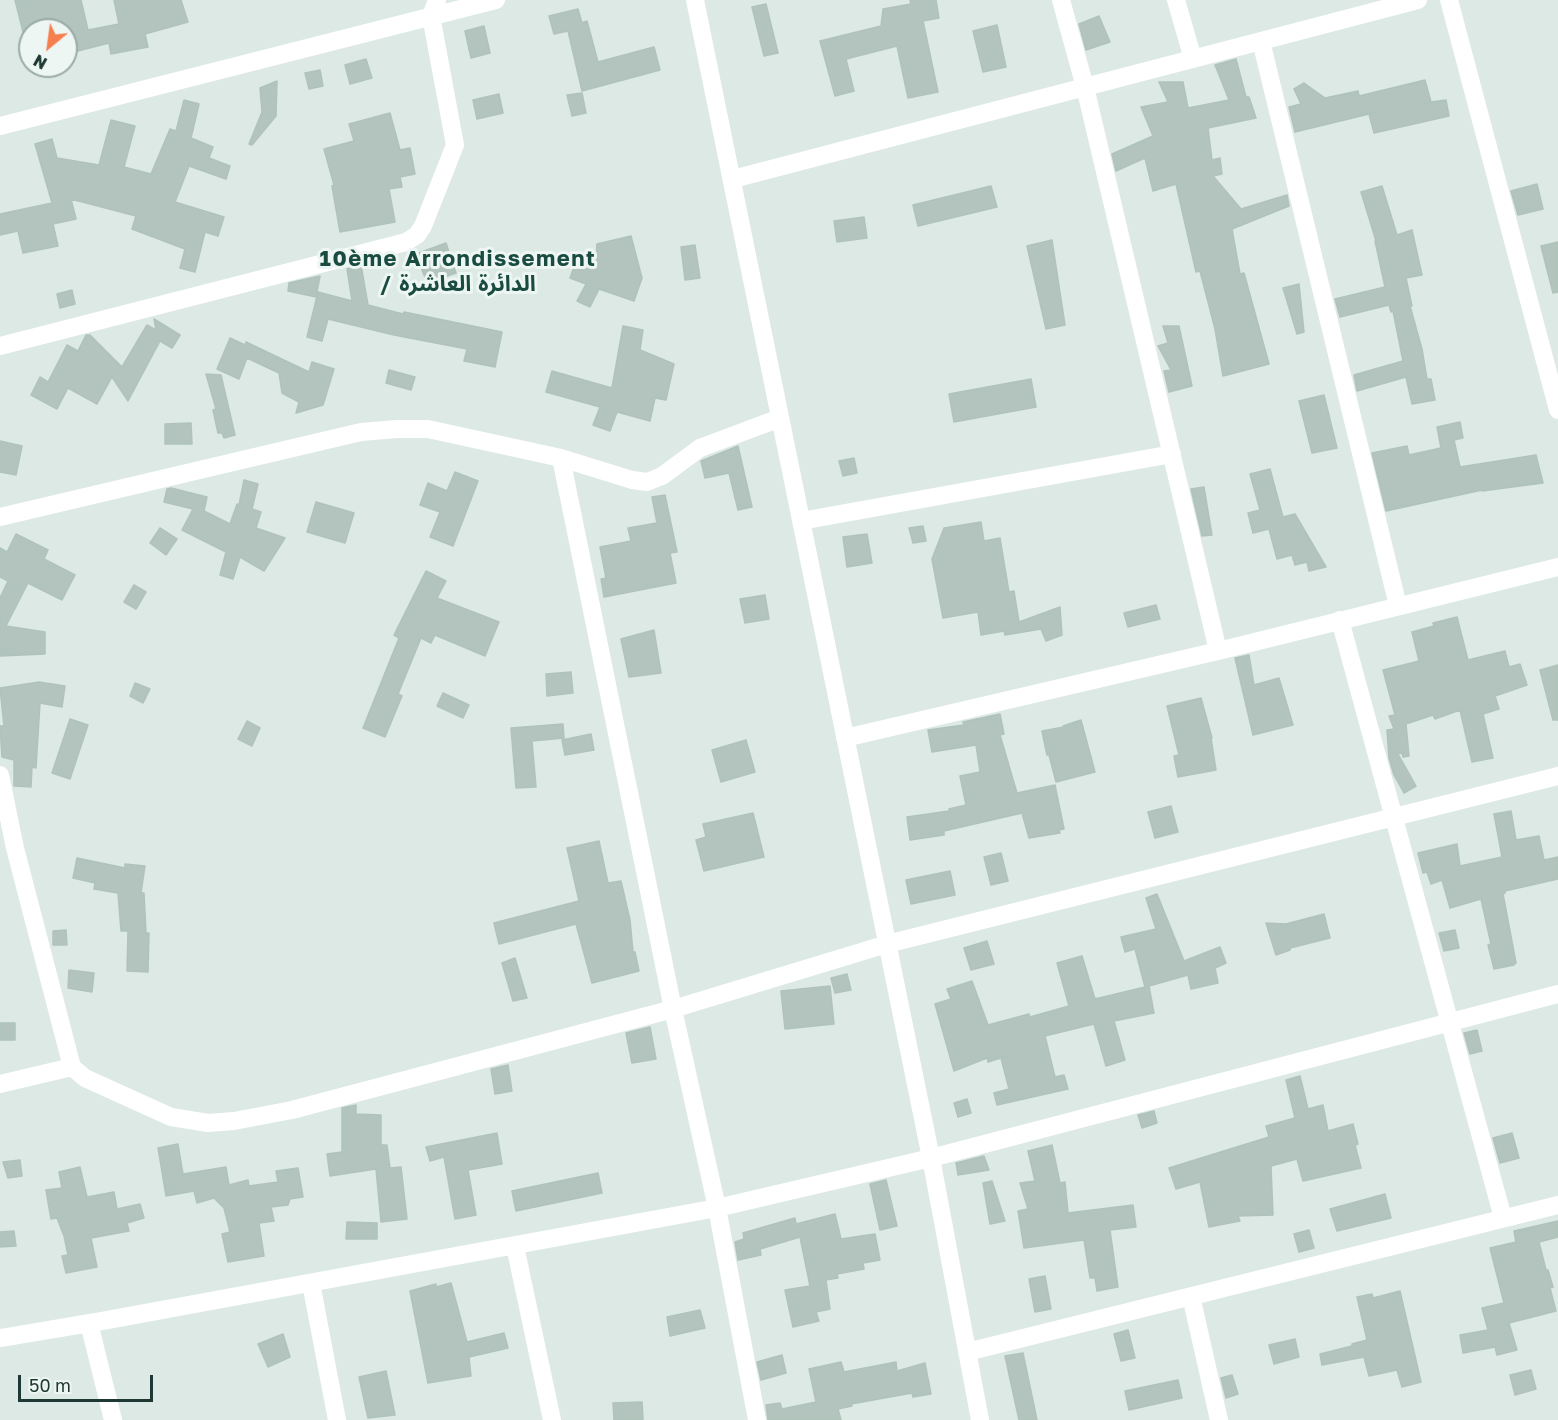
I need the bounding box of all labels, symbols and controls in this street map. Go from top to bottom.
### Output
north arrow [18,18,78,78]
text: N [30,50,50,74]
district label: 10ème Arrondissement / الدائرة العاشرة [320,246,596,298]
scale bar [21,1363,156,1401]
text: 50 m [29,1374,71,1396]

